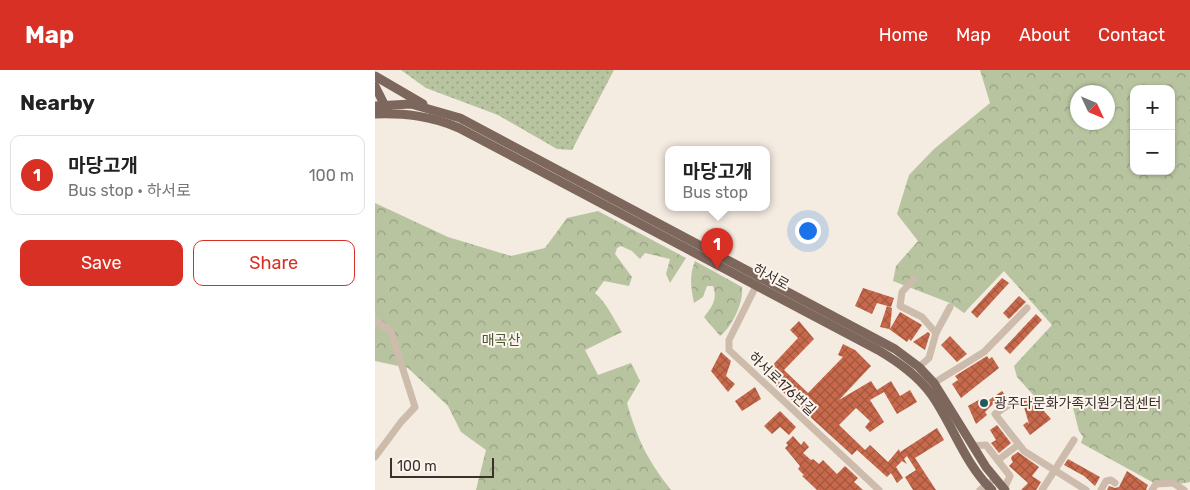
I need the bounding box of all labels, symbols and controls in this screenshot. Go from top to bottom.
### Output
text: Map [25,21,74,49]
text: Home [879,24,928,46]
text: Map [956,24,991,46]
text: About [1019,24,1070,46]
text: Contact [1098,24,1165,46]
north arrow [1070,85,1115,130]
map controls [1130,85,1175,175]
button: + [1130,85,1175,130]
text: Nearby [20,90,95,115]
button: − [1130,130,1175,175]
popup [665,146,770,211]
text: 마당고개 [68,154,138,177]
text: 마당고개 [683,160,752,183]
text: 1 [33,166,41,185]
text: 100 m [309,166,354,185]
text: Bus stop · 하서로 [68,181,191,200]
text: Bus stop [683,183,748,202]
your location [795,218,821,244]
pin: 1 [701,228,733,269]
button: Save [20,240,183,286]
button: Share [193,240,355,286]
street label: 하서로 [750,260,792,294]
park label: 매곡산 [482,332,520,349]
street label: 하서로176번길 [745,349,819,419]
place label: 광주다문화가족지원거점센터 [994,395,1161,412]
marker: 광주다문화가족지원거점센터 [978,397,990,409]
scale bar [390,455,494,478]
text: 100 m [397,458,437,475]

